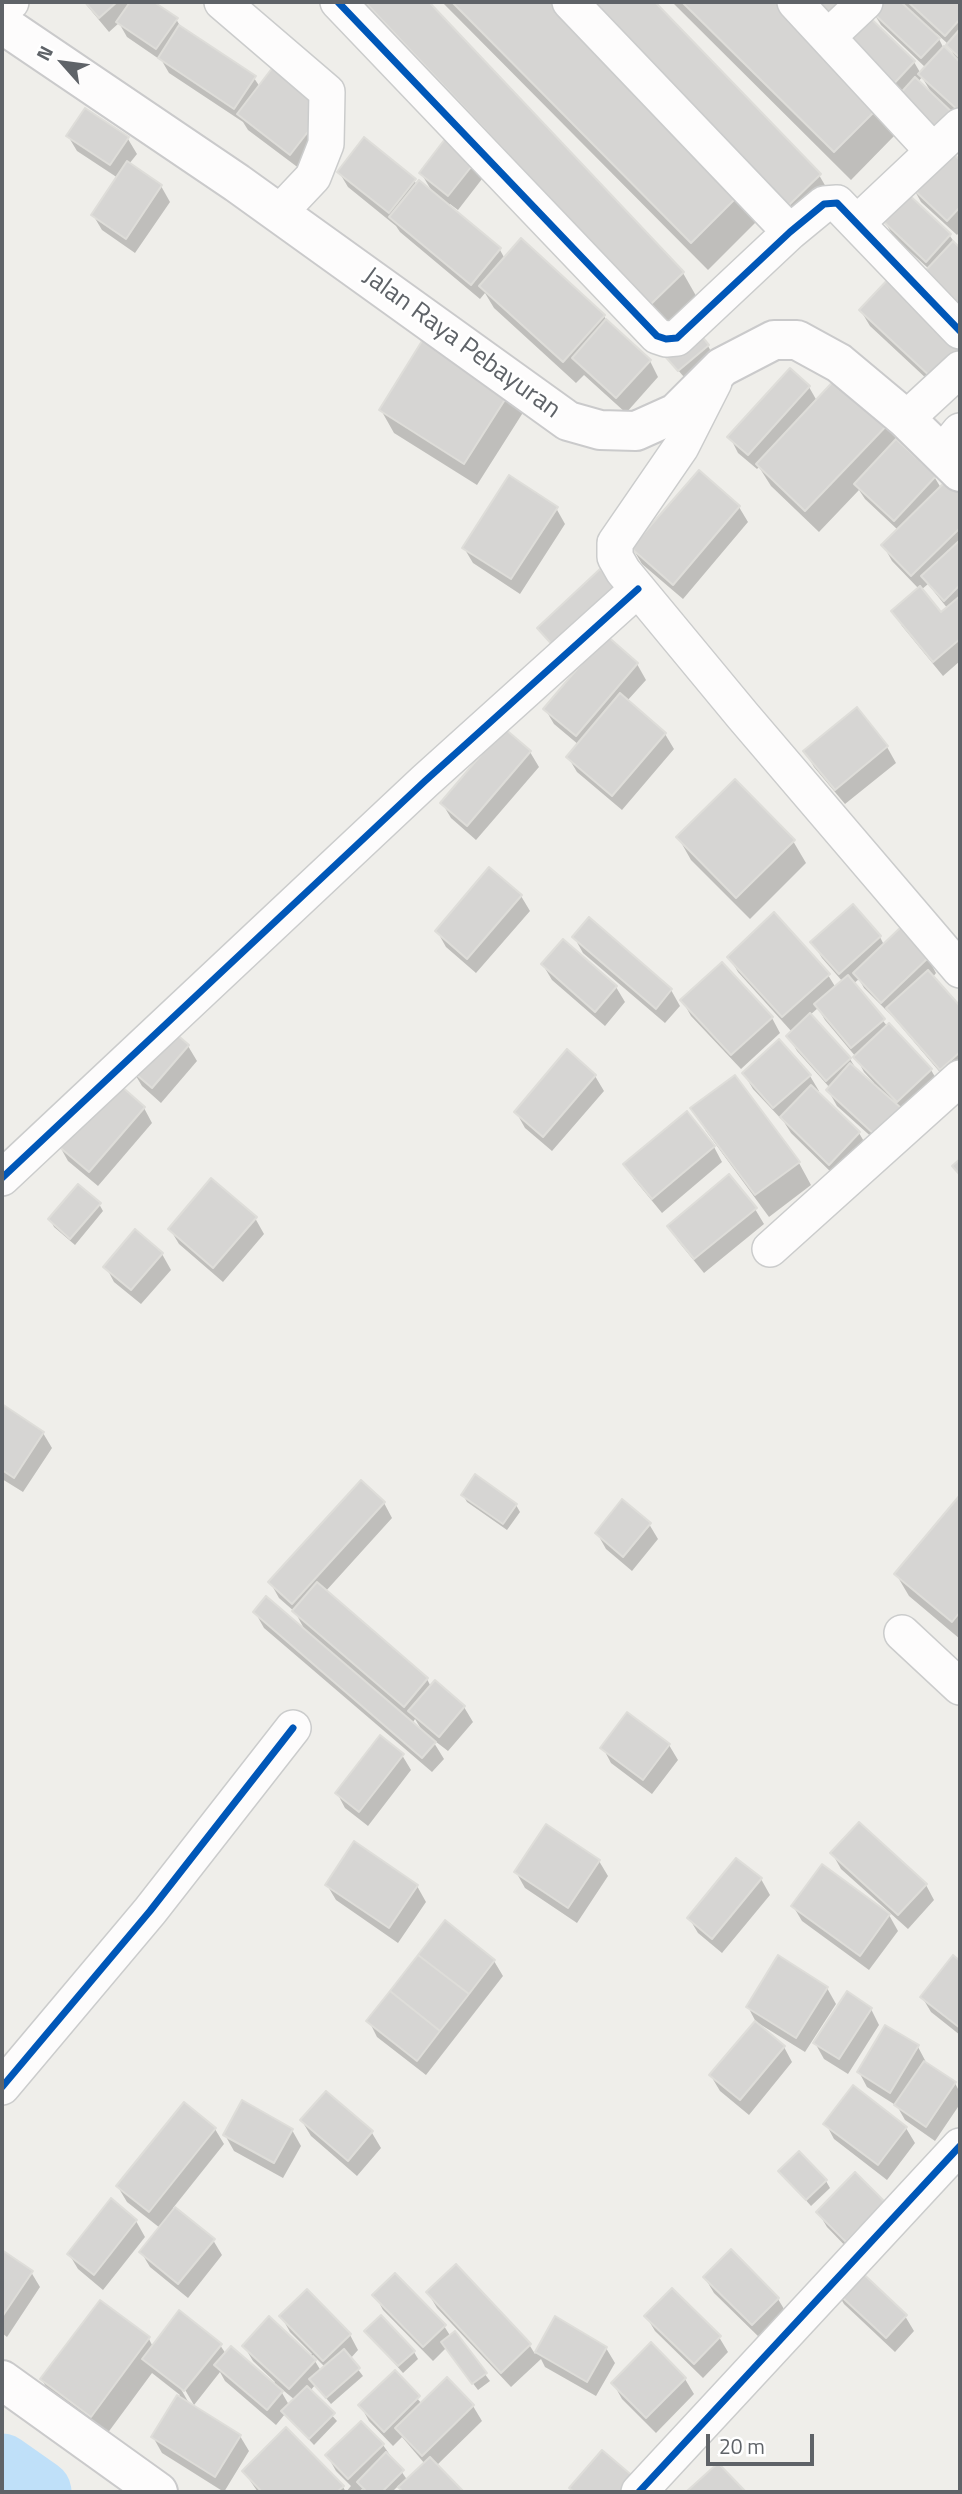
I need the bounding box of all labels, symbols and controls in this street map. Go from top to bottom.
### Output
north arrow [28,28,98,98]
text: N [28,40,60,66]
street label: Jalan Raya Pebayuran [356,262,566,426]
scale bar [710,2420,818,2464]
text: 20 m [719,2430,765,2462]

